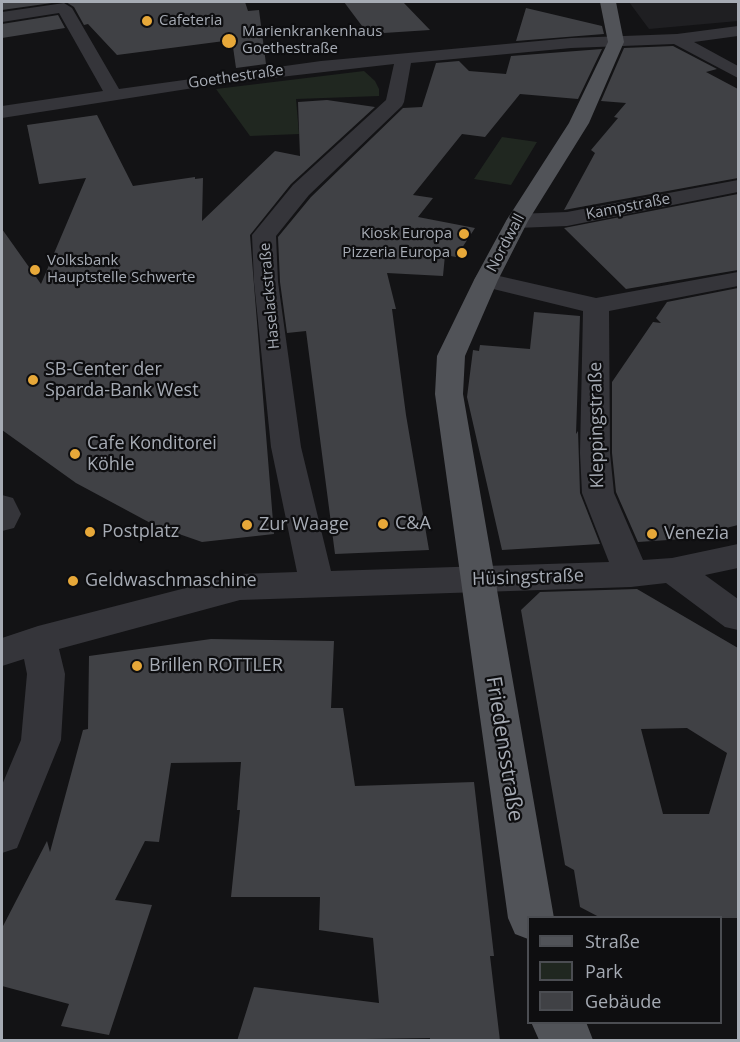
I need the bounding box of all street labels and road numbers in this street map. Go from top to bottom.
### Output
street label: Goethestraße [187,61,285,93]
street label: Kampstraße [584,190,672,224]
street label: Nordwall [483,211,529,275]
street label: Haselackstraße [256,242,284,350]
street label: Kleppingstraße [585,361,609,489]
street label: Hüsingstraße [472,565,584,591]
street label: Friedensstraße [480,675,528,823]

